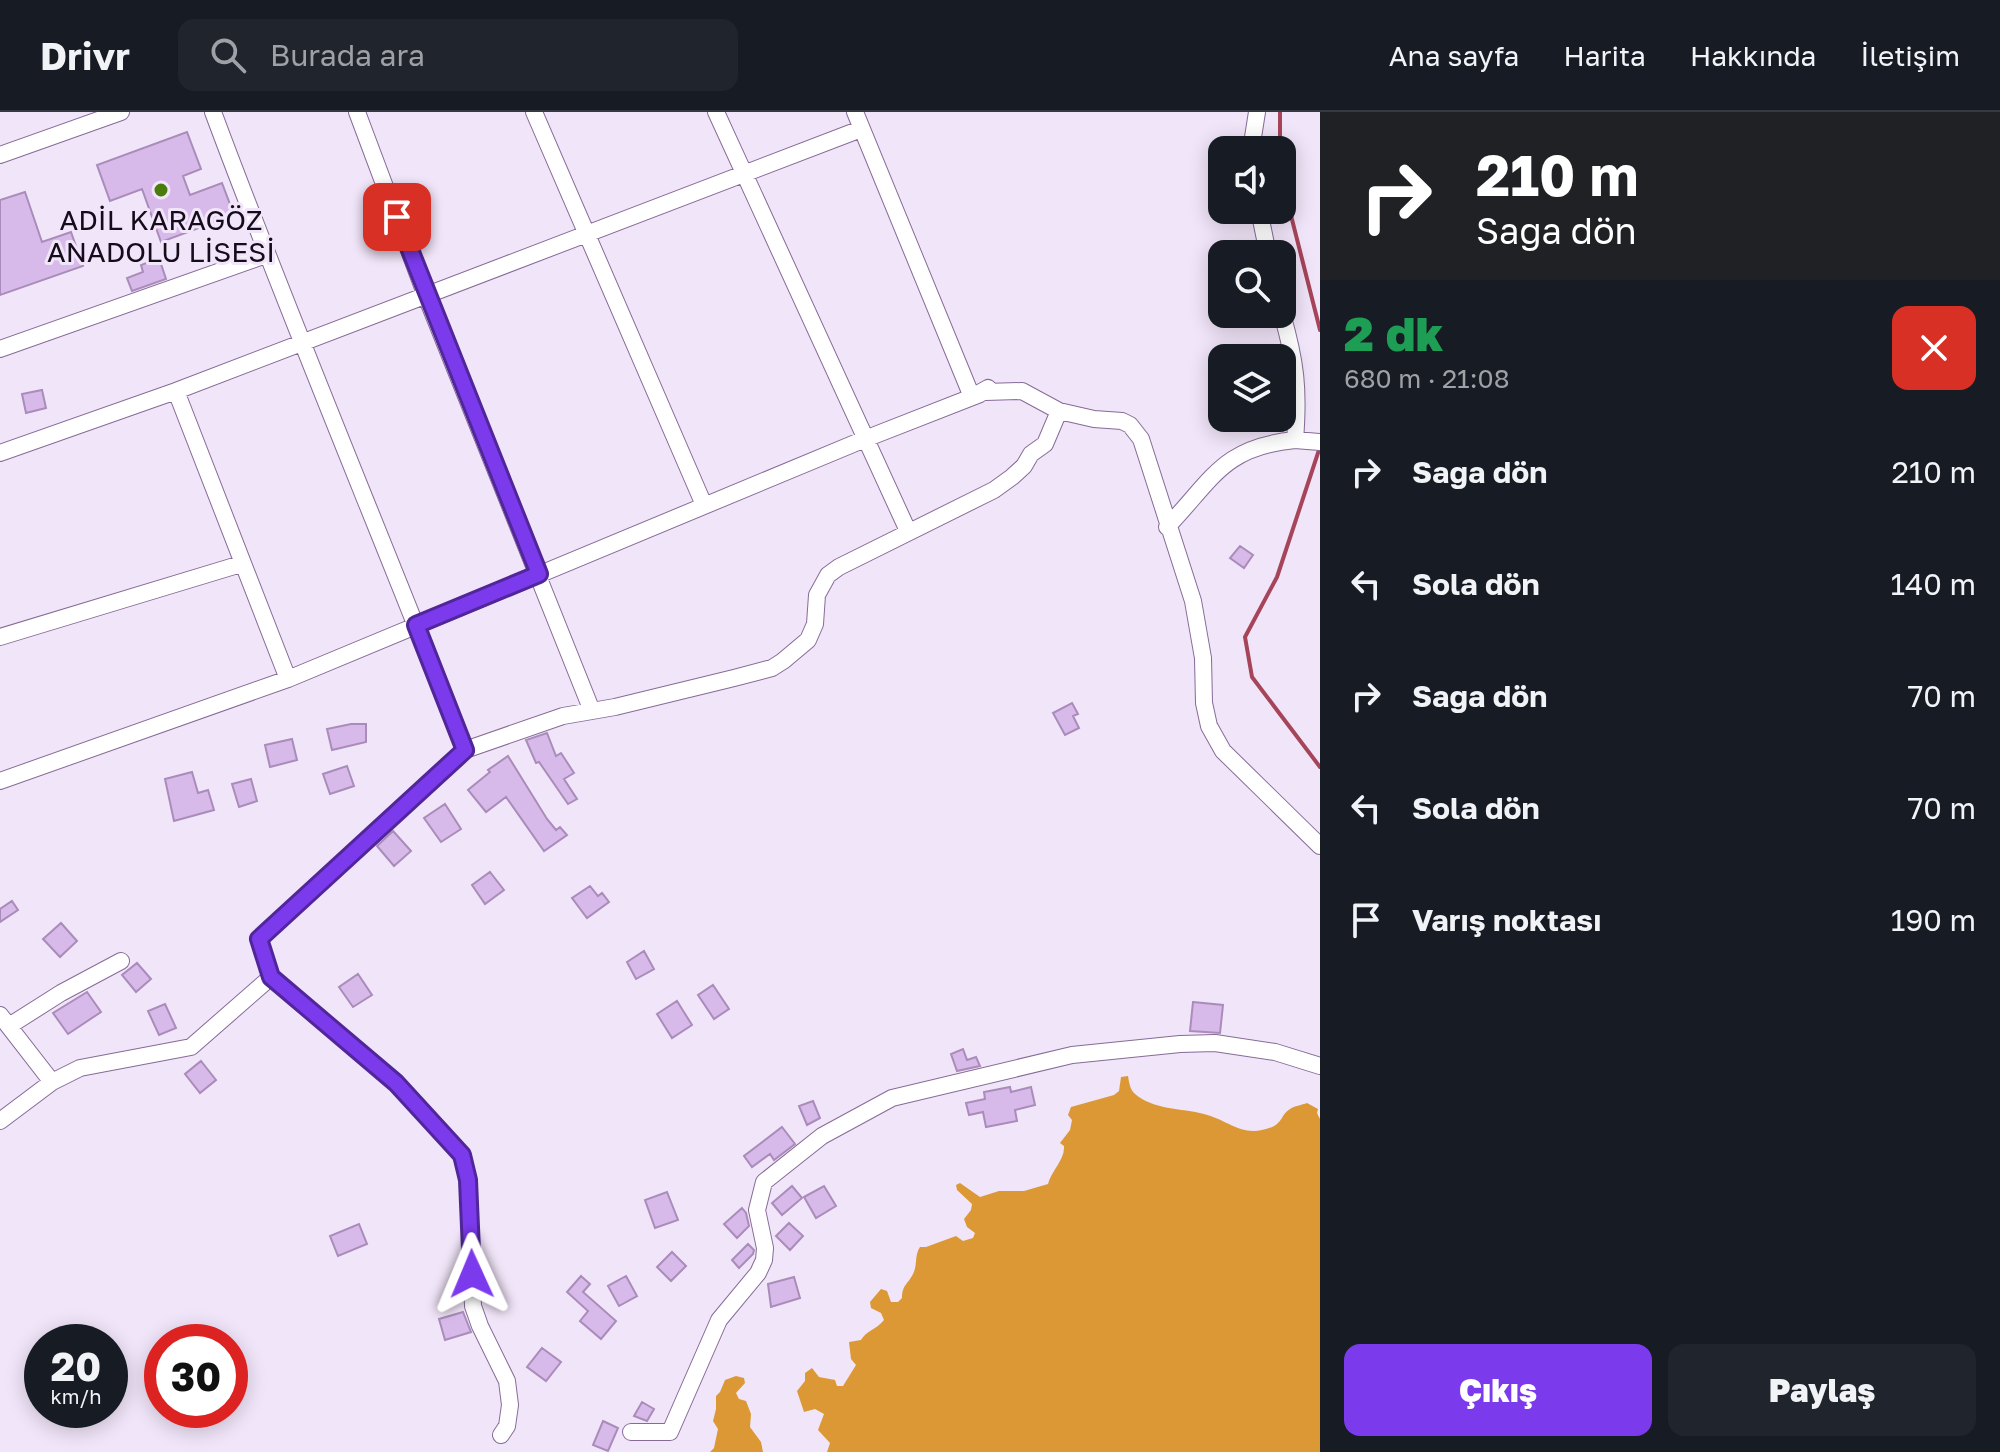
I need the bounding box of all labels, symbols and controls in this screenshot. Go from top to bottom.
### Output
search box [178,19,738,91]
text: Drivr [40,33,130,78]
icon: search [206,33,250,77]
text: Burada ara [270,37,425,73]
text: Ana sayfa [1389,39,1519,72]
text: Harita [1563,39,1646,72]
text: Hakkında [1690,39,1816,72]
text: İletişim [1860,39,1960,72]
map controls [1208,136,1296,432]
button: sound [1208,136,1296,224]
text: 210 m [1476,141,1638,208]
icon: right [1344,144,1448,248]
marker: ADİL KARAGÖZ ANADOLU LİSESİ [152,181,170,199]
pin [363,183,431,251]
icon: arrive [375,195,419,239]
place label: ADİL KARAGÖZ ANADOLU LİSESİ [47,203,275,268]
text: Sağa dön [1476,209,1637,252]
button: search [1208,240,1296,328]
text: 2 dk [1344,304,1443,362]
button: close [1892,306,1976,390]
button: layers [1208,344,1296,432]
text: 680 m · 21:08 [1344,363,1510,394]
icon: right [1344,450,1388,494]
text: Sağa dön [1412,454,1547,490]
text: 210 m [1891,454,1976,490]
icon: left [1344,562,1388,606]
text: Sola dön [1412,566,1540,602]
text: 140 m [1891,566,1976,602]
icon: right [1344,674,1388,718]
text: Sağa dön [1412,678,1547,714]
text: 70 m [1907,678,1976,714]
icon: left [1344,786,1388,830]
text: Sola dön [1412,790,1540,826]
text: 70 m [1907,790,1976,826]
icon: arrive [1344,898,1388,942]
text: Varış noktası [1412,902,1601,938]
text: 190 m [1891,902,1976,938]
position arrow [430,1232,514,1316]
speed limit sign: 30 [144,1324,248,1428]
text: 20 [51,1342,101,1390]
button: Çıkış [1344,1344,1652,1436]
button: Paylaş [1668,1344,1976,1436]
text: km/h [51,1384,101,1408]

